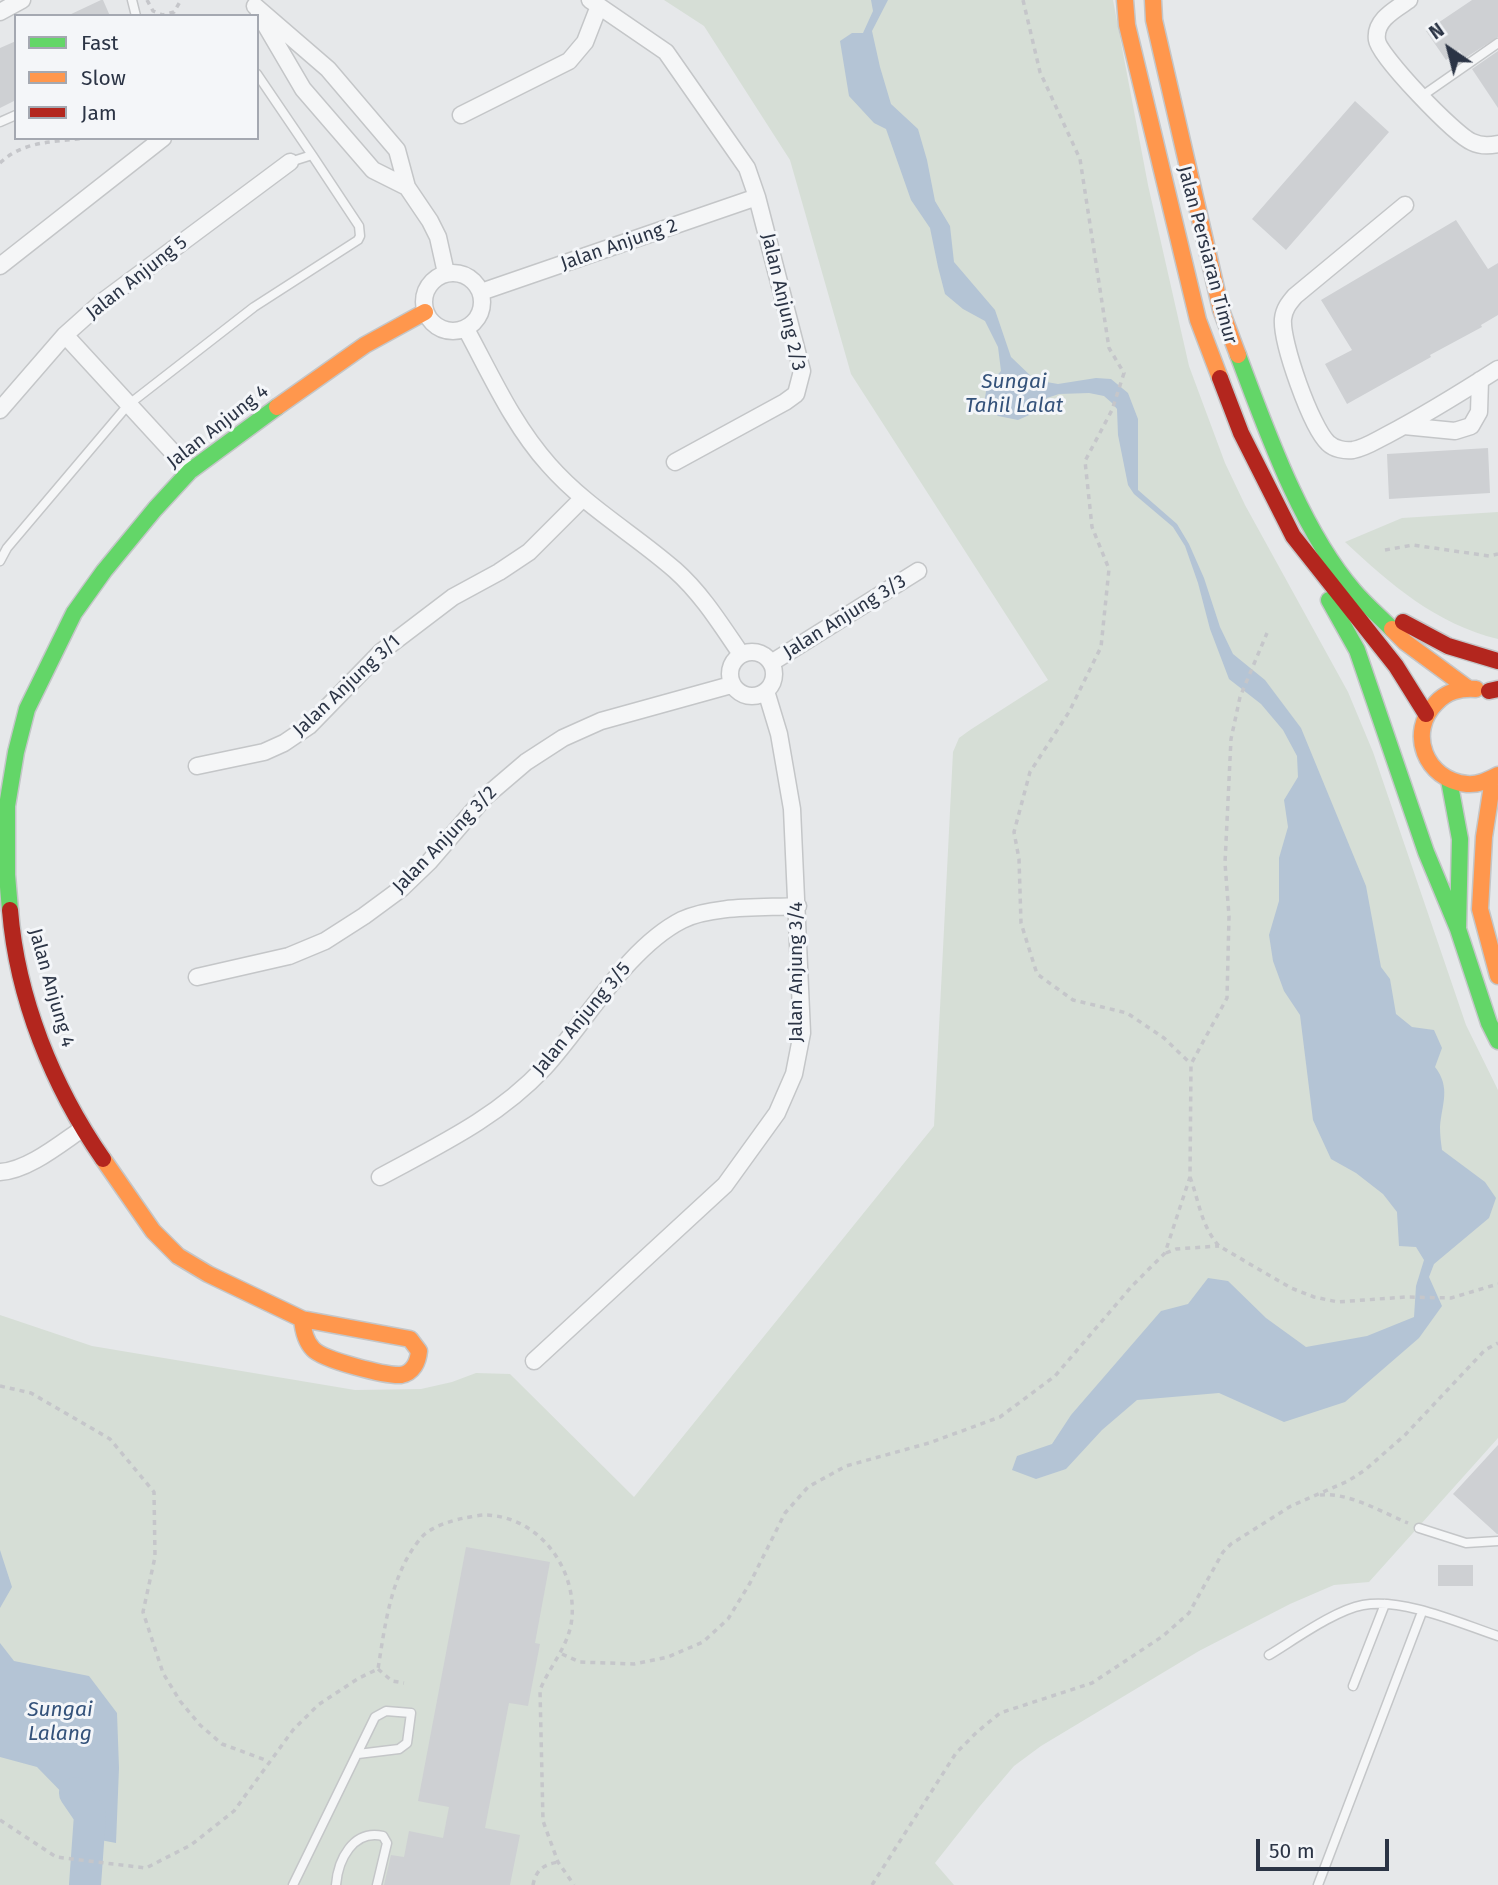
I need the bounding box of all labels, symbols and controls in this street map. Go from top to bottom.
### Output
legend [14,14,259,140]
north arrow [1414,14,1484,84]
text: N [1425,18,1448,44]
text: Fast [81,30,119,56]
text: Slow [81,65,126,91]
text: Jam [81,100,117,126]
street label: Jalan Persiaran Timur [1172,163,1242,347]
street label: Jalan Anjung 2 [558,214,680,276]
street label: Jalan Anjung 5 [82,231,192,325]
street label: Jalan Anjung 2/3 [756,231,810,373]
water label: Sungai Tahil Lalat [965,369,1063,419]
street label: Jalan Anjung 4 [163,380,273,474]
street label: Jalan Anjung 3/3 [779,570,911,664]
street label: Jalan Anjung 3/1 [289,630,405,742]
street label: Jalan Anjung 3/2 [388,782,502,898]
street label: Jalan Anjung 3/4 [786,902,808,1042]
street label: Jalan Anjung 4 [23,926,79,1050]
street label: Jalan Anjung 3/5 [528,958,636,1080]
water label: Sungai Lalang [27,1697,93,1747]
scale bar [1260,1826,1393,1870]
text: 50 m [1269,1838,1315,1864]

